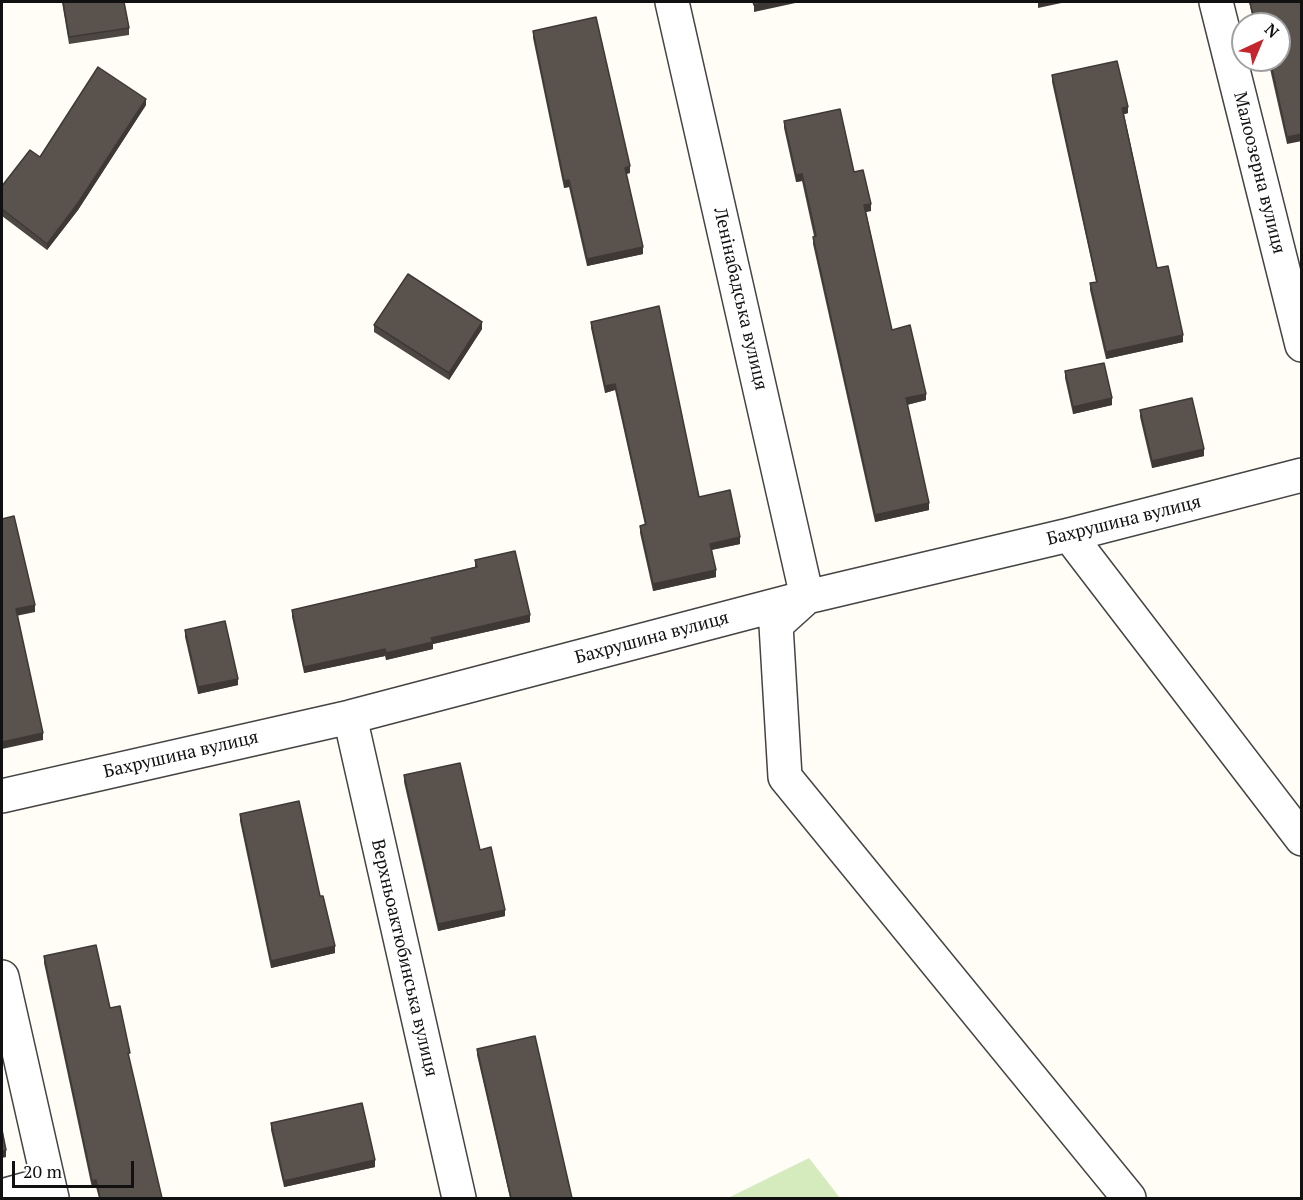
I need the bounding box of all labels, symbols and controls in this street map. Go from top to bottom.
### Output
north arrow [1231,12,1291,72]
text: N [1260,18,1284,43]
street label: Малоозерна вулиця [1228,90,1290,256]
street label: Ленінабадська вулиця [708,206,772,392]
street label: Бахрушина вулиця [1045,491,1203,551]
street label: Бахрушина вулиця [573,607,731,669]
street label: Бахрушина вулиця [101,727,261,783]
street label: Верхньоактюбинська вулиця [366,837,442,1079]
scale bar [15,1149,136,1187]
text: 20 m [23,1159,62,1183]

